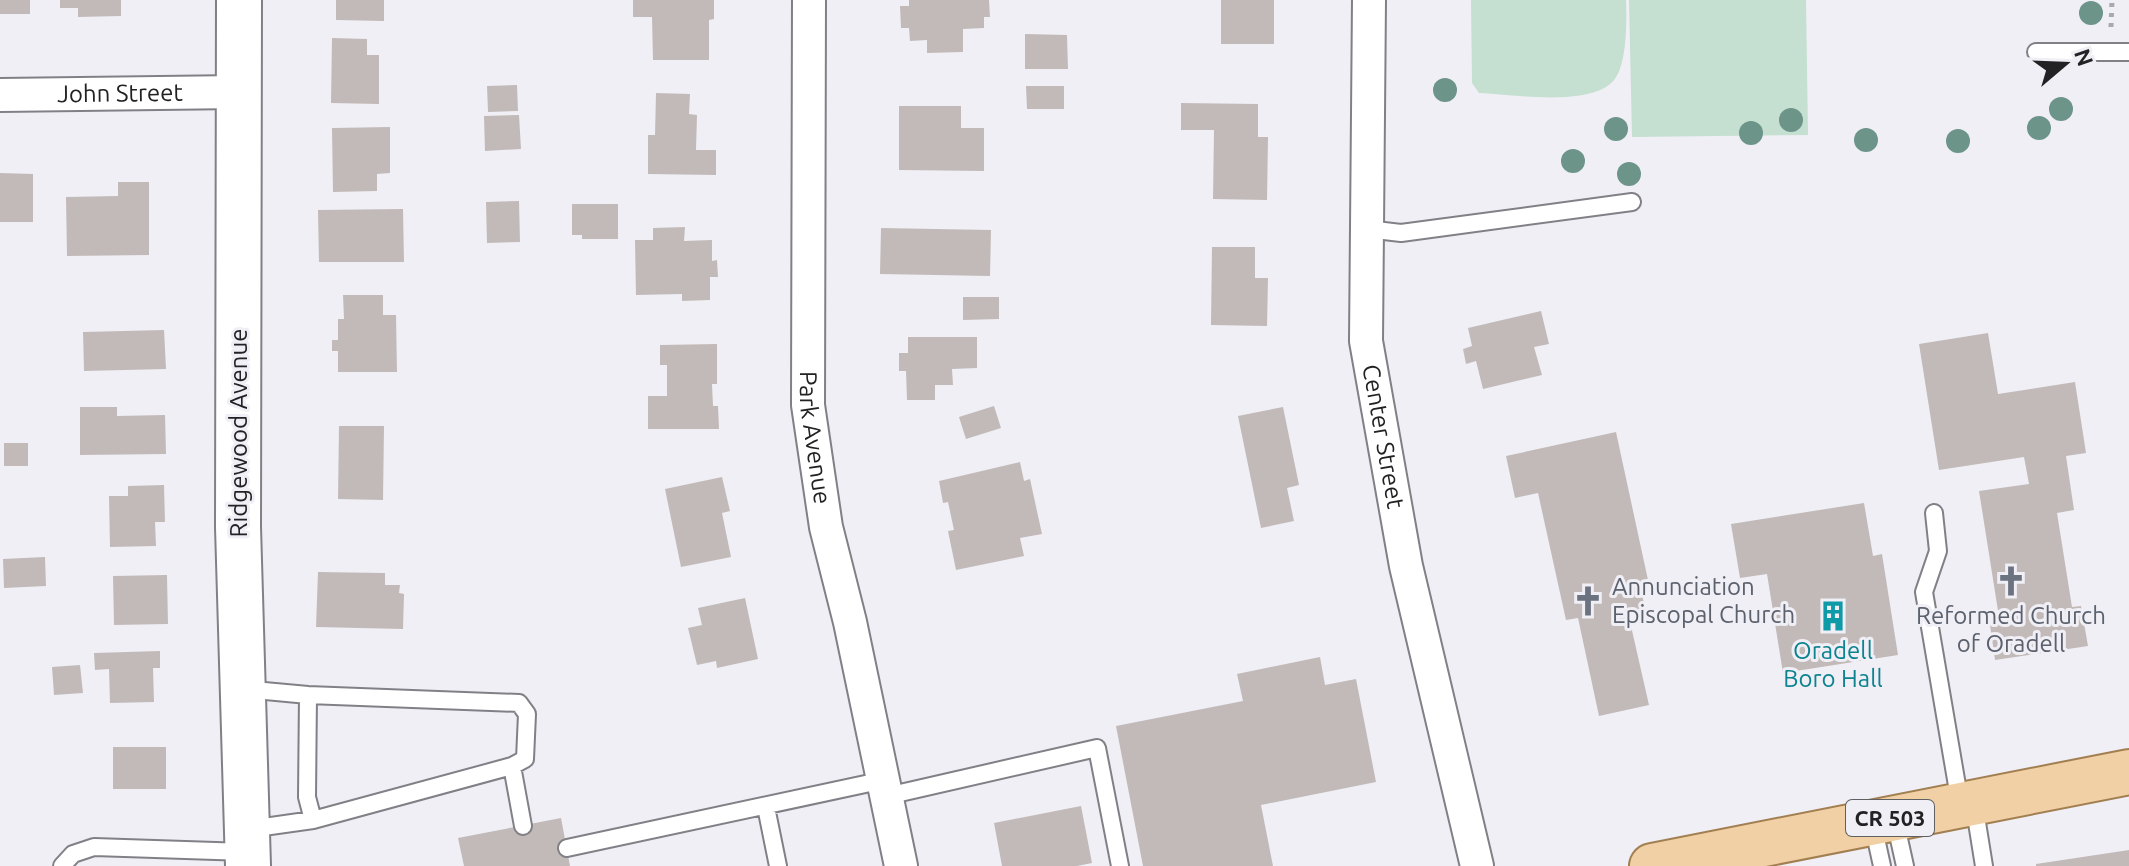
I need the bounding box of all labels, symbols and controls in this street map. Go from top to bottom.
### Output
north arrow [2025,24,2105,104]
text: N [2070,45,2099,69]
street label: John Street [57,79,184,107]
street label: Ridgewood Avenue [225,329,252,537]
street label: Center Street [1357,362,1410,511]
street label: Park Avenue [795,371,836,506]
church icon: Reformed Church of Oradell [1994,564,2028,598]
place label: Annunciation Episcopal Church [1612,573,1795,628]
church icon: Annunciation Episcopal Church [1571,584,1605,618]
building icon: Oradell Boro Hall [1816,599,1850,633]
place label: Reformed Church of Oradell [1916,602,2106,657]
place label: Oradell Boro Hall [1783,637,1883,692]
road number: CR 503 [1846,800,1934,836]

